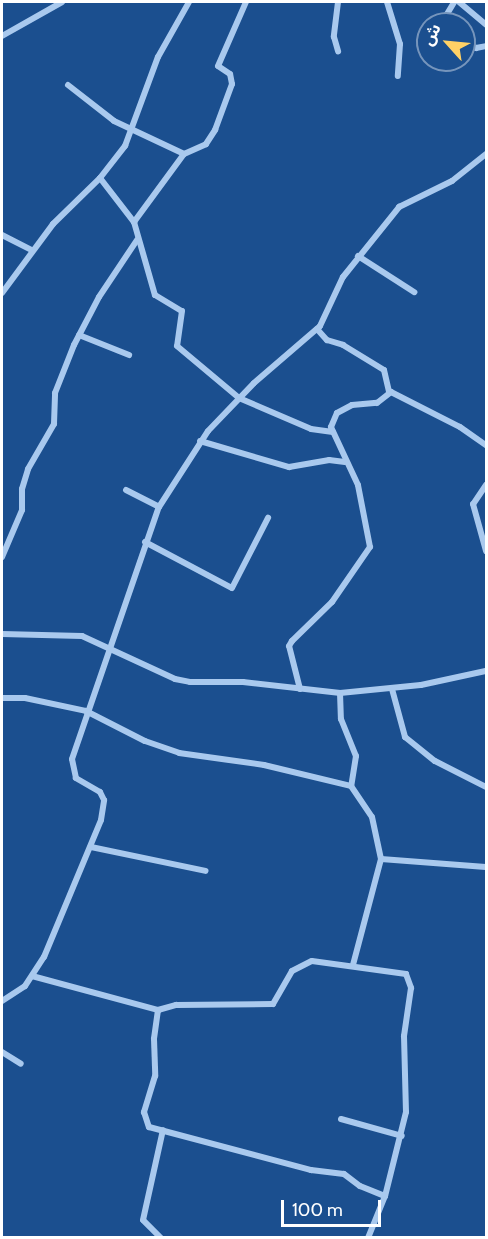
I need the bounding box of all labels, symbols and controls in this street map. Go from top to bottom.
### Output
north arrow [416,12,476,72]
text: ش [418,20,445,49]
scale bar [284,1188,384,1226]
text: 100 m [292,1199,343,1221]

